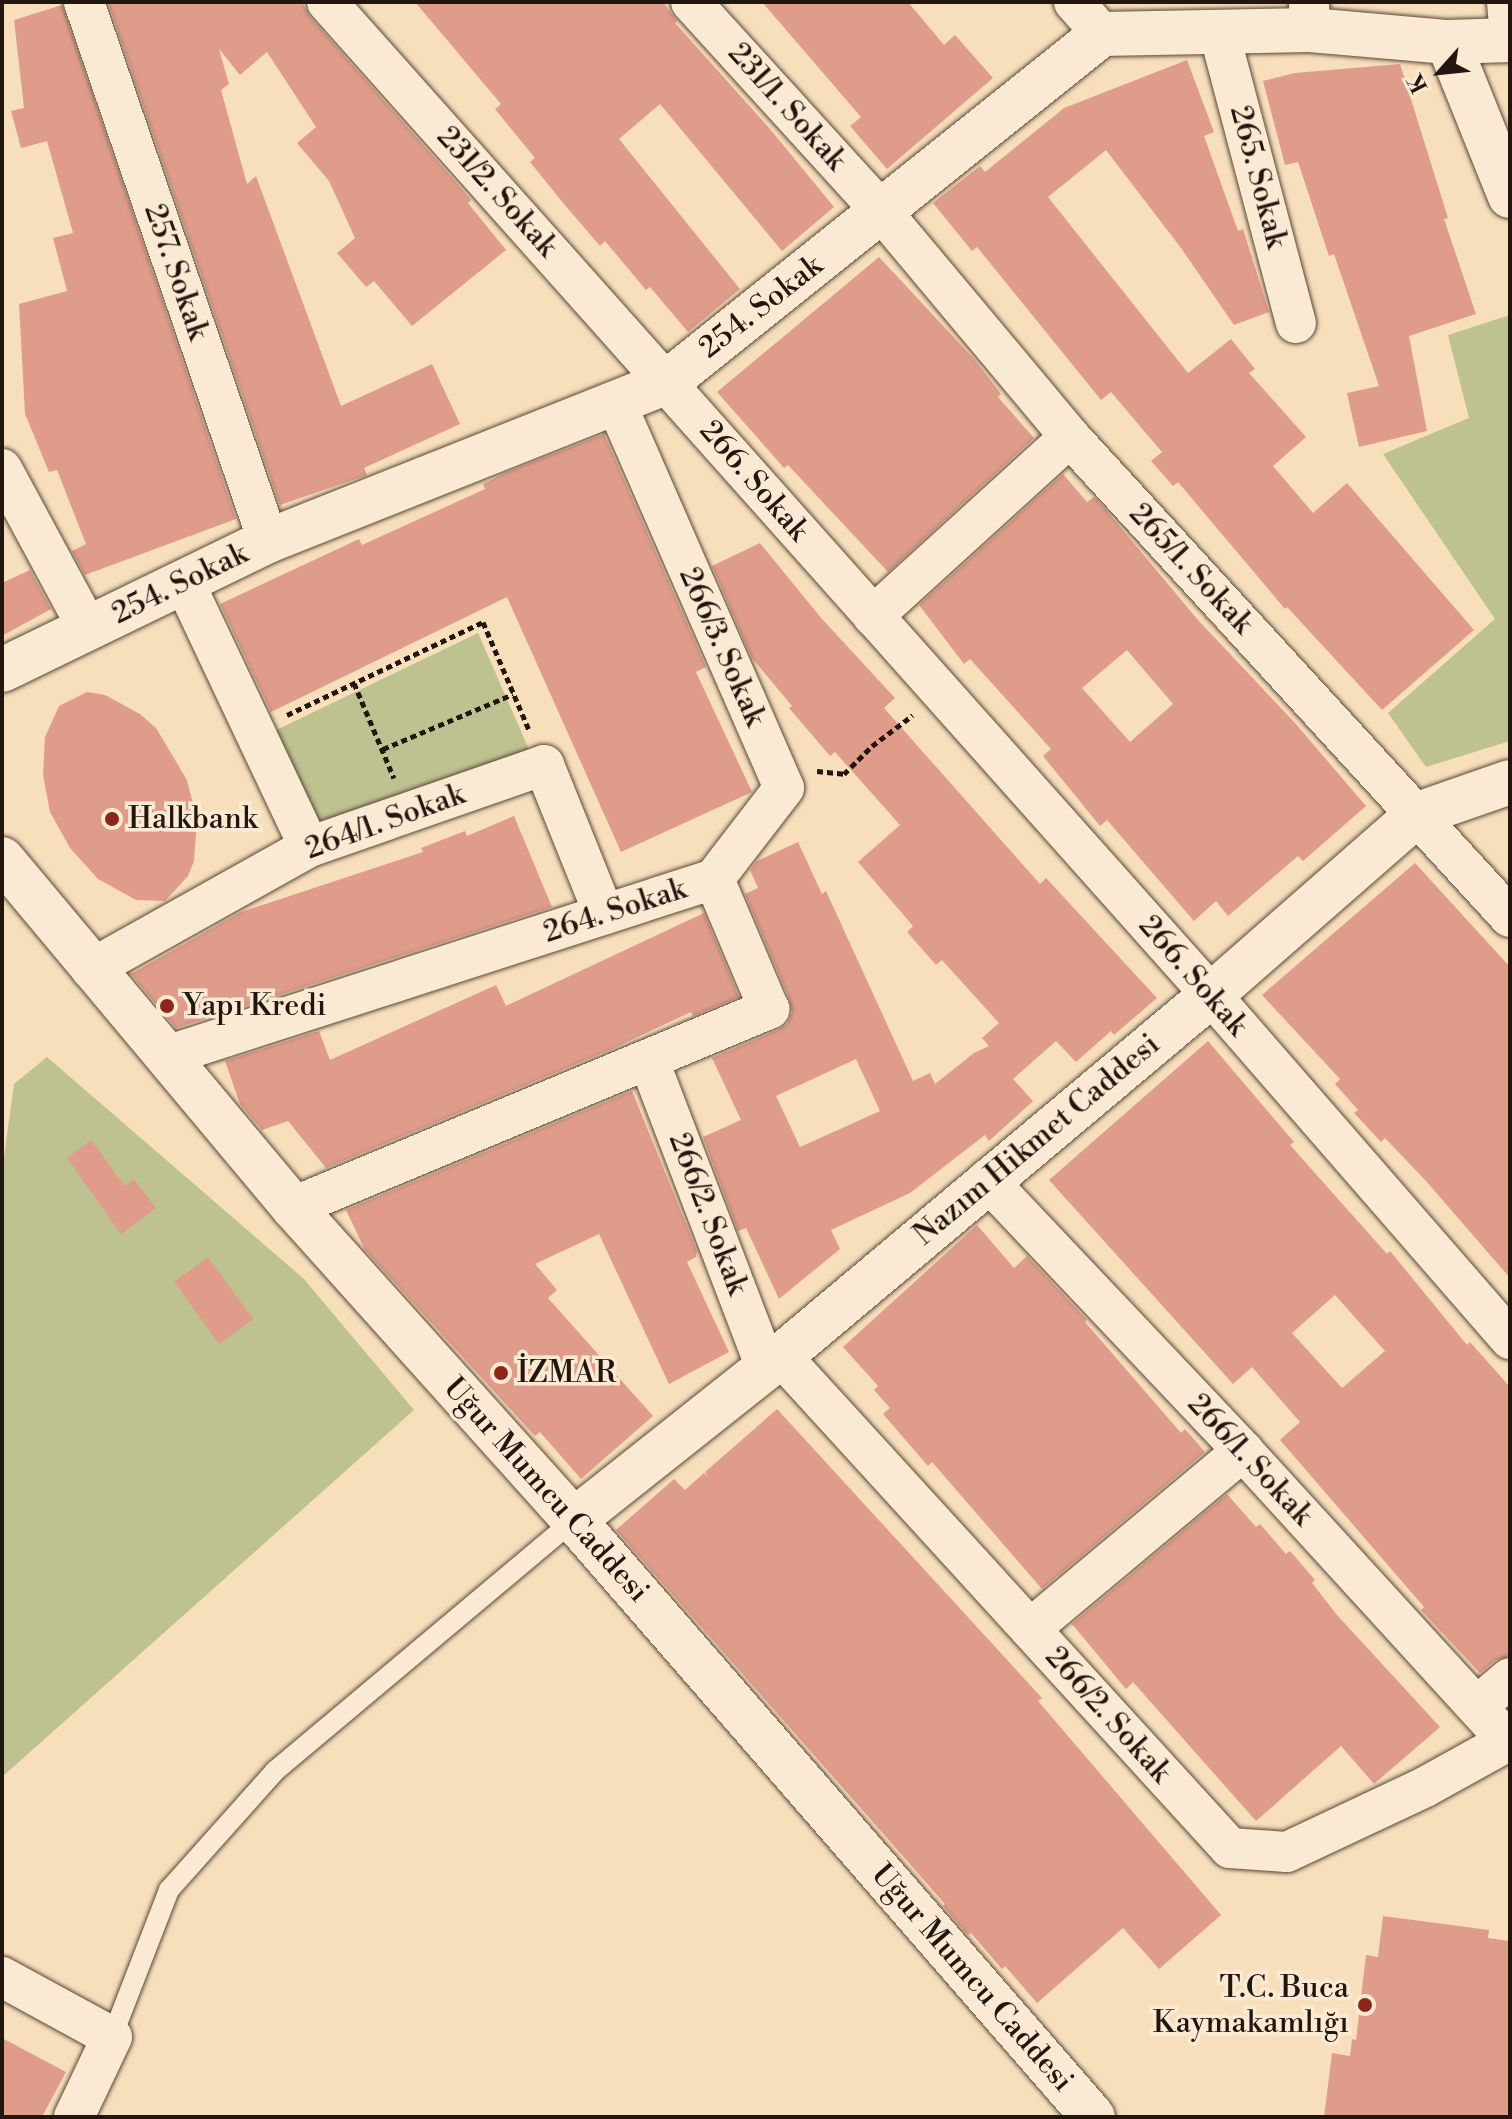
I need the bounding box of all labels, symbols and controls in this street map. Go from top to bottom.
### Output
north arrow [1400,32,1480,112]
street label: 231/1. Sokak [720,36,854,178]
text: K [1402,69,1434,97]
street label: 265. Sokak [1222,102,1294,252]
street label: 231/2. Sokak [429,119,565,265]
street label: 257. Sokak [136,199,216,345]
street label: 254. Sokak [692,248,830,366]
street label: 266. Sokak [692,413,816,549]
street label: 265/1. Sokak [1121,496,1261,642]
street label: 254. Sokak [106,536,254,632]
street label: 266/3. Sokak [671,562,773,732]
street label: 264/1. Sokak [300,776,470,868]
place label: Halkbank [128,801,258,837]
marker: Halkbank [103,810,121,828]
street label: 264. Sokak [539,871,691,951]
street label: 266. Sokak [1131,908,1255,1044]
place label: Yapı Kredi [183,988,326,1024]
marker: Yapı Kredi [158,997,176,1015]
street label: Nazım Hikmet Caddesi [907,1027,1167,1253]
street label: 266/2. Sokak [661,1128,755,1300]
place label: İZMAR [517,1355,616,1391]
marker: İZMAR [492,1364,510,1382]
street label: Uğur Mumcu Caddesi [436,1370,656,1610]
street label: 266/1. Sokak [1180,1387,1320,1533]
street label: 266/2. Sokak [1037,1640,1179,1790]
street label: Uğur Mumcu Caddesi [863,1857,1081,2099]
place label: T.C. Buca Kaymakamlığı [1153,1970,1349,2040]
marker: T.C. Buca Kaymakamlığı [1356,1996,1374,2014]

